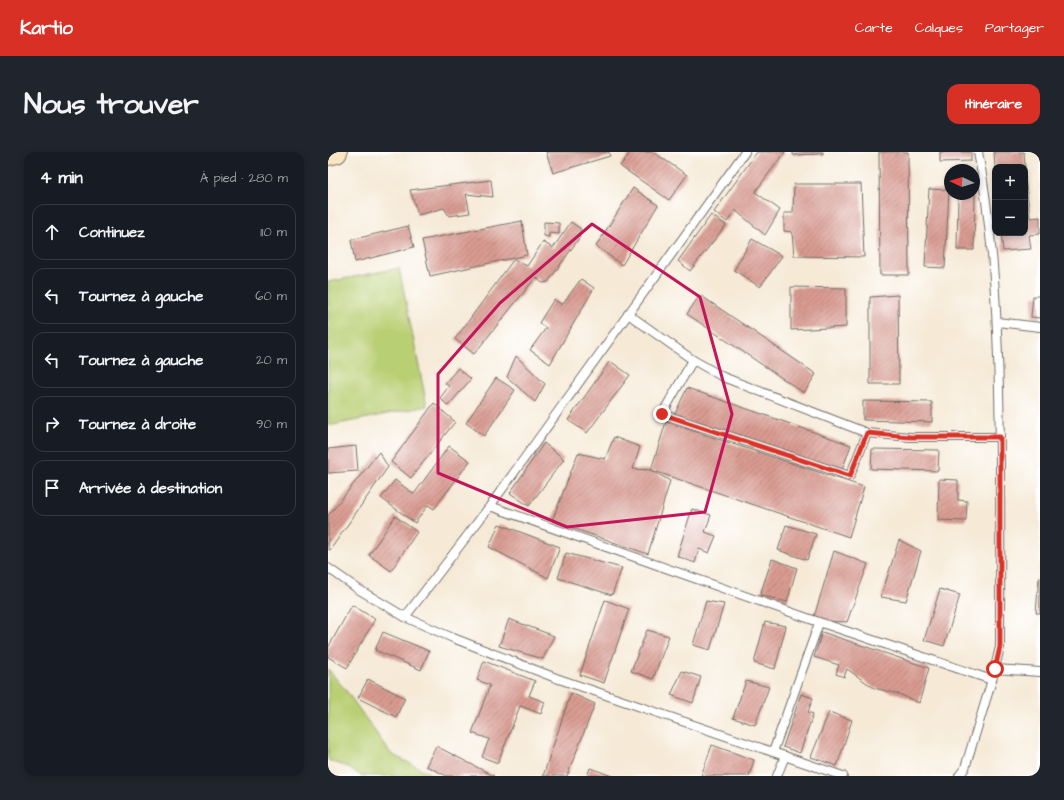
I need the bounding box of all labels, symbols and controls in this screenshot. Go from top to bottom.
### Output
text: Kartio [20,15,73,42]
text: Carte [855,18,893,38]
text: Calques [915,18,963,38]
text: Partager [985,18,1044,38]
button: Itinéraire [947,84,1040,124]
text: Nous trouver [24,85,199,124]
north arrow [944,164,980,200]
map controls [992,164,1028,236]
button: + [992,164,1028,200]
text: 4 min [40,166,83,190]
text: À pied · 280 m [200,169,288,187]
button: − [992,200,1028,236]
icon: ahead [41,221,63,243]
text: Continuez [79,222,145,243]
text: 110 m [260,223,287,241]
icon: left [41,285,63,307]
text: Tournez à gauche [79,286,203,307]
text: 60 m [255,287,287,305]
icon: left [41,349,63,371]
text: Tournez à gauche [79,350,203,371]
text: 20 m [256,351,287,369]
route end [653,405,671,423]
icon: right [41,413,63,435]
text: Tournez à droite [79,414,196,435]
text: 90 m [256,415,287,433]
icon: arrive [41,477,63,499]
text: Arrivée à destination [79,478,222,499]
route start [986,660,1004,678]

